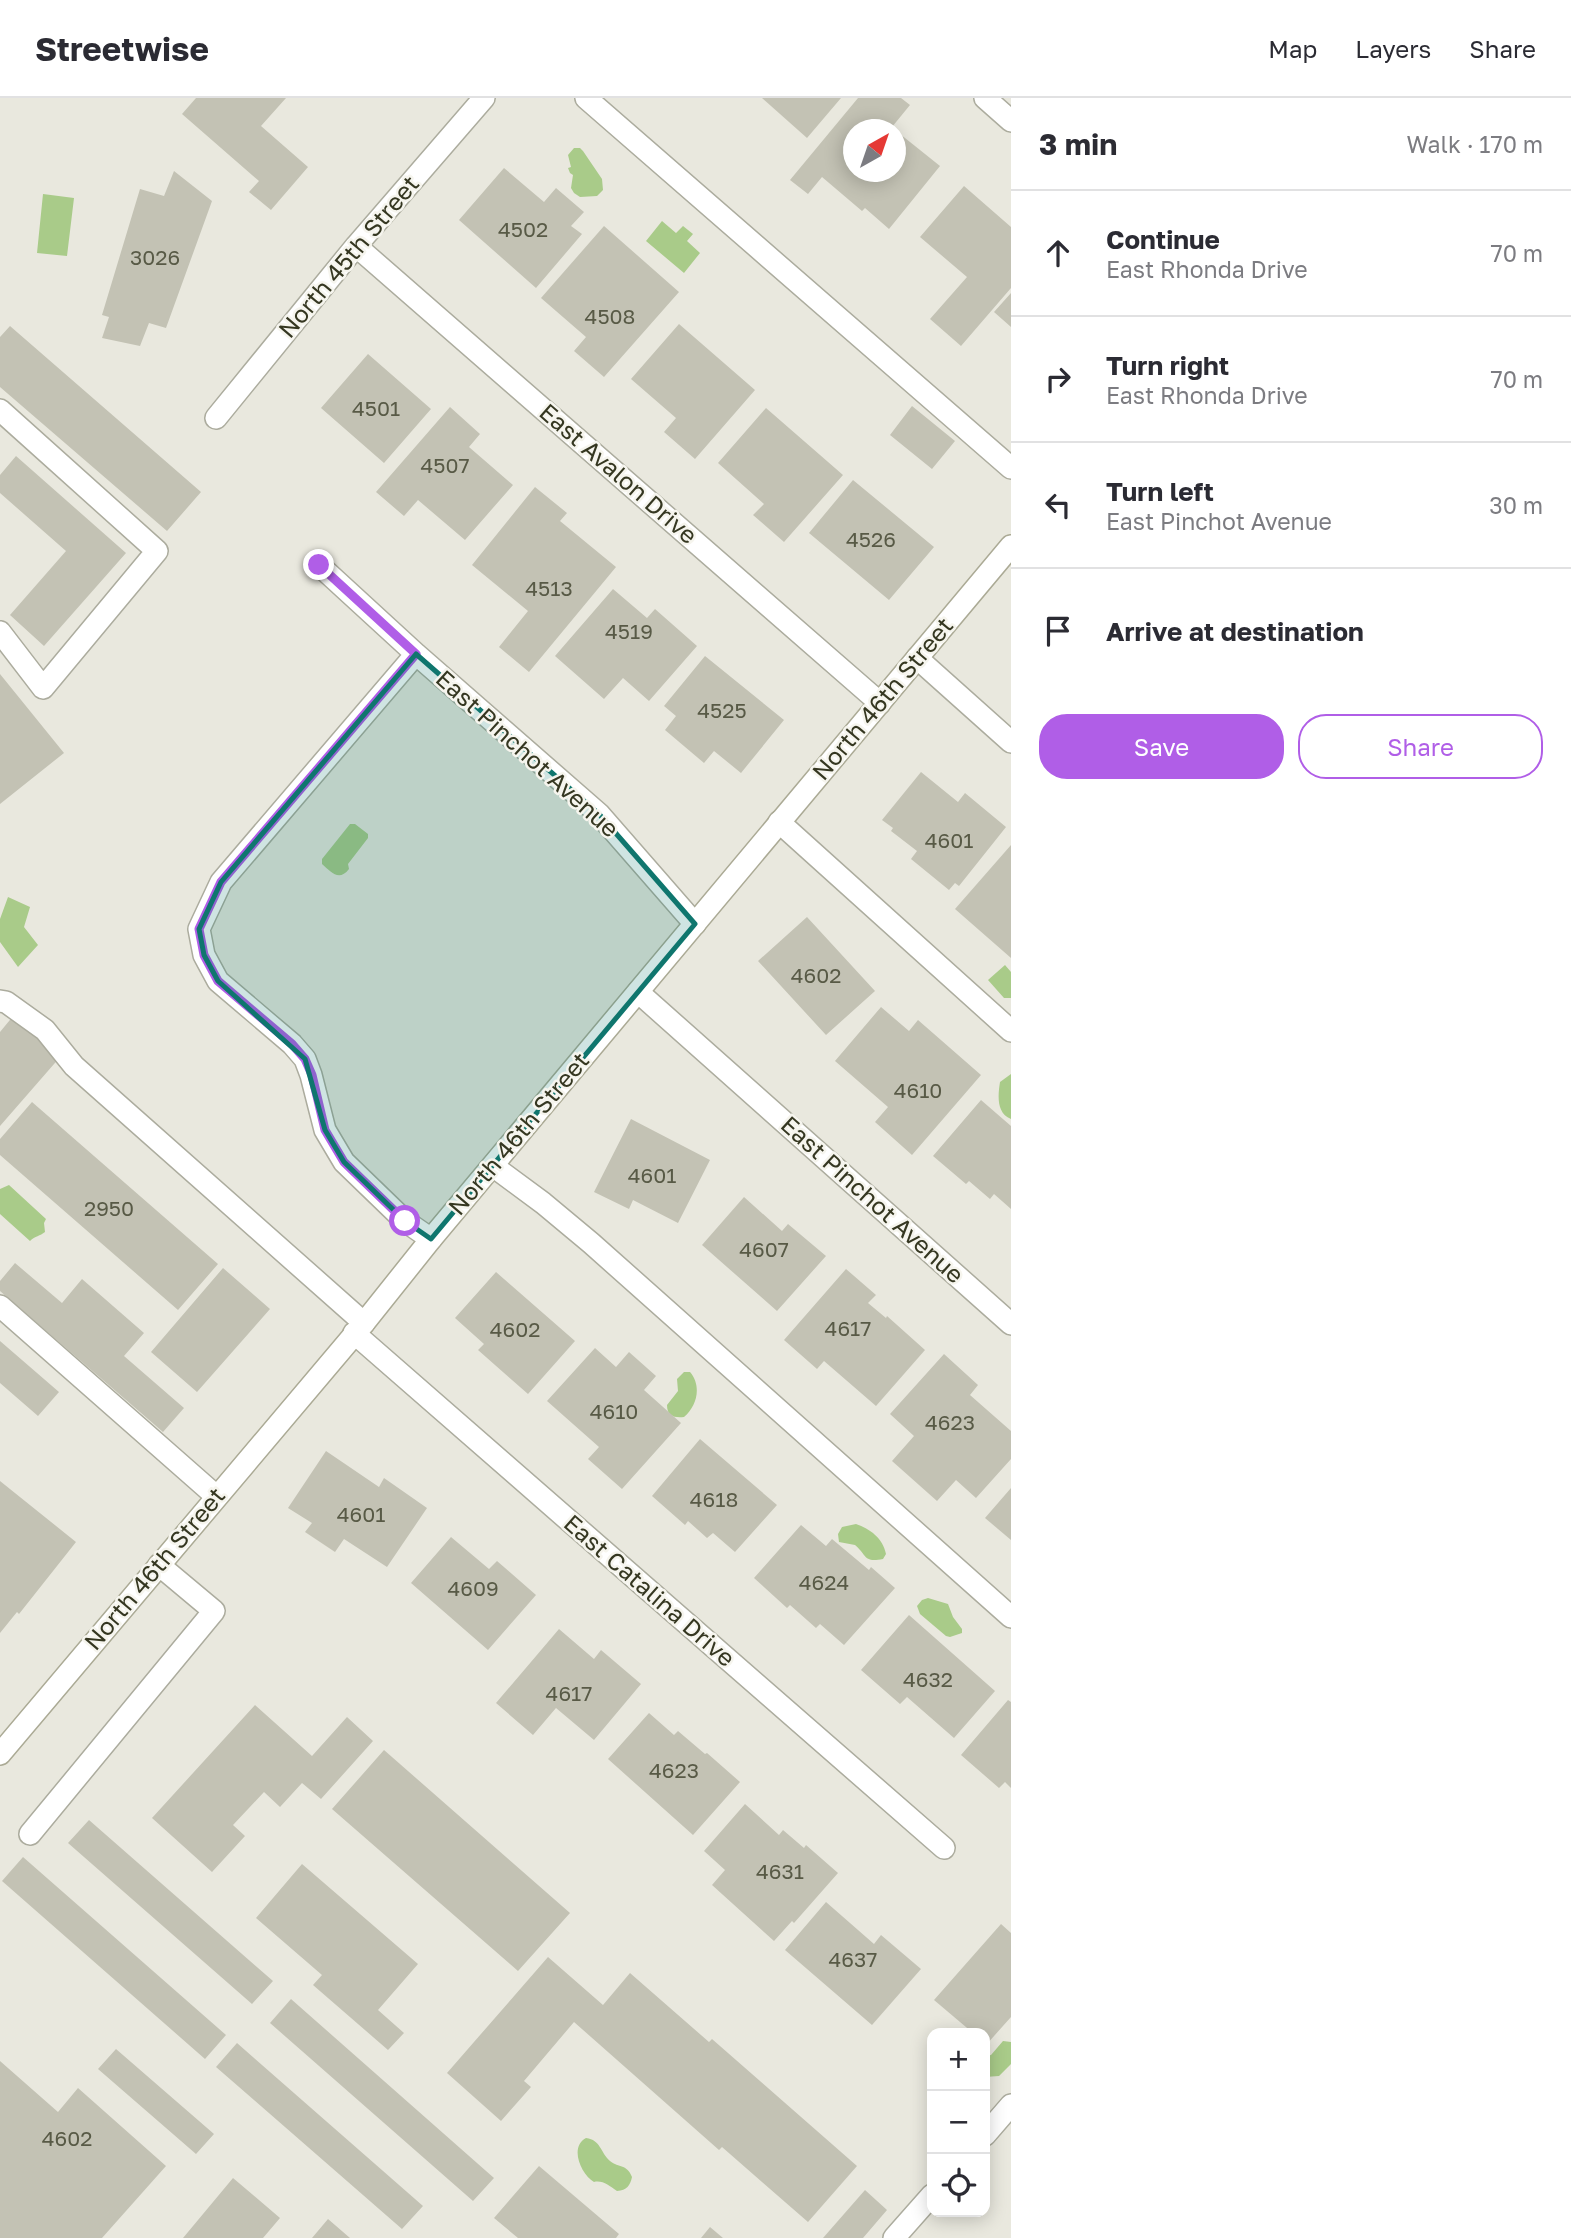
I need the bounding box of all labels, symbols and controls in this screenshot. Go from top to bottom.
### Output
text: Streetwise [35,29,209,68]
text: Map [1268,34,1317,63]
text: Layers [1355,34,1431,63]
text: Share [1469,34,1536,63]
north arrow [843,119,906,182]
text: 3 min [1039,126,1117,162]
text: Walk · 170 m [1406,130,1543,158]
street label: North 45th Street [272,169,424,343]
house number: 4502 [498,216,548,242]
text: Continue [1106,224,1220,255]
icon: ahead [1039,234,1077,272]
text: 70 m [1490,239,1543,267]
house number: 3026 [130,244,180,270]
text: East Rhonda Drive [1106,255,1308,283]
house number: 4508 [585,303,635,329]
text: Turn right [1106,350,1229,381]
icon: right [1039,360,1077,398]
text: 70 m [1490,365,1543,393]
text: East Rhonda Drive [1106,381,1308,409]
house number: 4501 [352,395,400,421]
street label: East Avalon Drive [534,397,704,549]
house number: 4507 [420,452,470,478]
text: Turn left [1106,476,1214,507]
icon: left [1039,486,1077,524]
text: 30 m [1489,491,1543,519]
text: East Pinchot Avenue [1106,507,1332,535]
house number: 4526 [846,526,896,552]
route end [303,549,334,580]
house number: 4513 [525,575,573,601]
street label: North 46th Street [805,611,958,785]
icon: arrive [1039,612,1077,650]
text: Arrive at destination [1106,616,1364,647]
house number: 4519 [605,618,653,644]
street label: East Pinchot Avenue [431,663,625,843]
house number: 4525 [697,697,747,723]
button: Save [1039,714,1284,779]
button: Share [1298,714,1543,779]
house number: 4601 [925,827,973,853]
house number: 4602 [791,962,841,988]
street label: North 46th Street [441,1046,594,1220]
house number: 4610 [894,1077,942,1103]
street label: East Pinchot Avenue [776,1109,970,1289]
house number: 4601 [628,1162,676,1188]
house number: 2950 [84,1195,134,1221]
route start [389,1205,420,1236]
house number: 4607 [739,1236,789,1262]
house number: 4617 [825,1315,871,1341]
house number: 4602 [490,1316,540,1342]
house number: 4610 [590,1398,638,1424]
house number: 4623 [925,1409,975,1435]
street label: North 46th Street [77,1481,230,1655]
house number: 4618 [690,1486,738,1512]
house number: 4601 [337,1501,385,1527]
street label: East Catalina Drive [559,1508,741,1672]
house number: 4624 [799,1569,849,1595]
house number: 4609 [447,1575,499,1601]
house number: 4632 [903,1666,953,1692]
house number: 4617 [546,1680,592,1706]
house number: 4623 [649,1757,699,1783]
house number: 4631 [756,1858,804,1884]
house number: 4637 [829,1946,877,1972]
map controls [927,2028,990,2217]
button: + [927,2028,990,2091]
button: − [927,2091,990,2154]
house number: 4602 [42,2125,92,2151]
button: locate [927,2154,990,2217]

